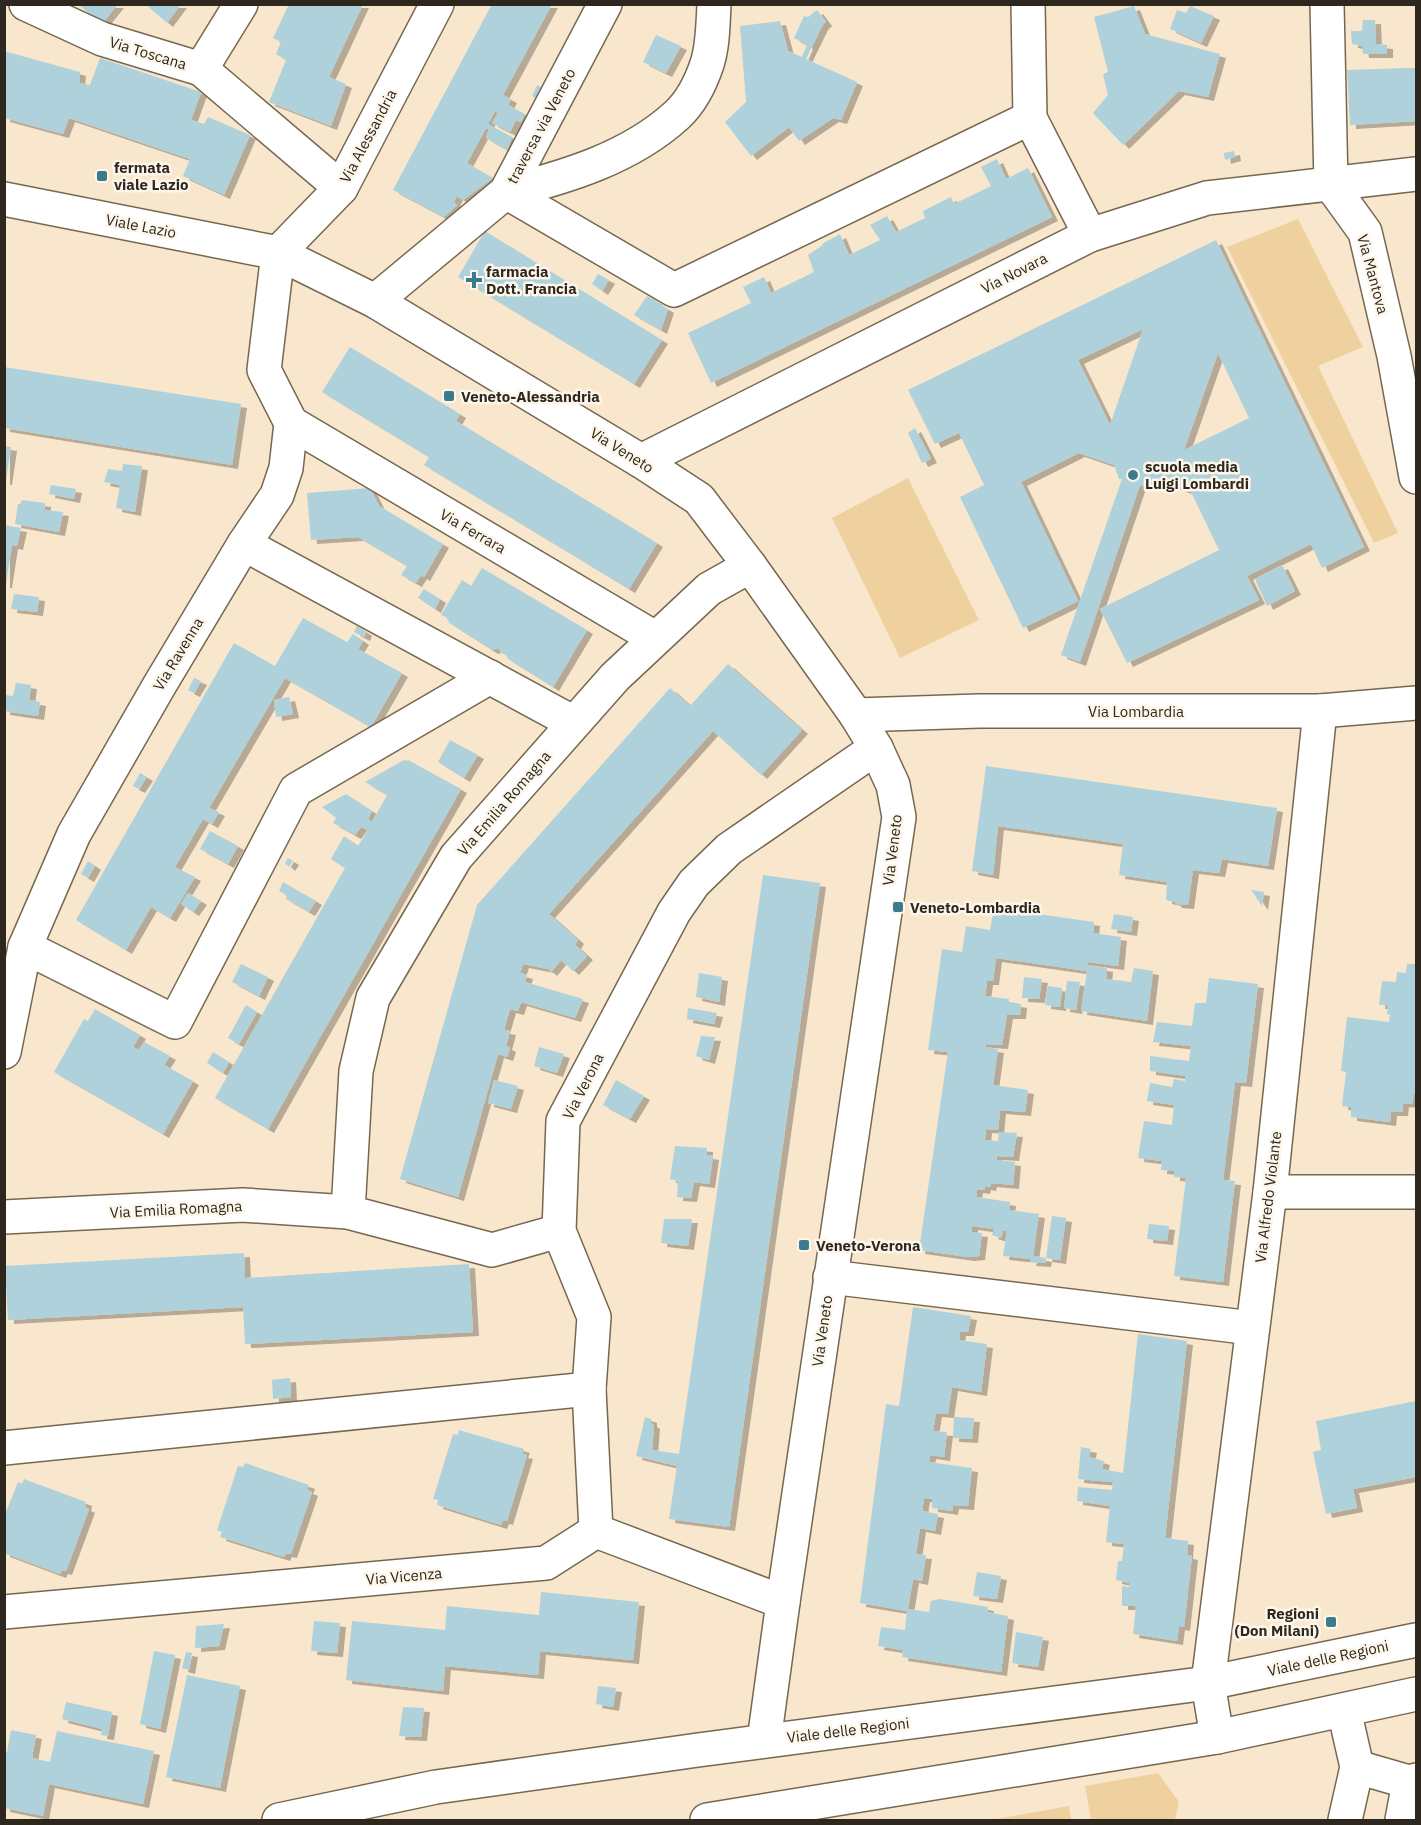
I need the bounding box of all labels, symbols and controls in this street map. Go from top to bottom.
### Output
street label: Via Toscana [107,32,189,74]
street label: traversa via Veneto [502,65,580,187]
street label: Via Alessandria [335,86,401,186]
place label: fermata viale Lazio [114,158,188,194]
marker: fermata viale Lazio [95,169,109,183]
street label: Viale Lazio [104,210,178,242]
street label: Via Mantova [1353,232,1393,316]
street label: Via Novara [978,248,1050,298]
place label: farmacia Dott. Francia [486,262,577,298]
marker: farmacia Dott. Francia [467,273,481,287]
place label: Veneto-Alessandria [461,387,600,406]
marker: Veneto-Alessandria [442,389,456,403]
street label: Via Veneto [587,423,657,477]
place label: scuola media Luigi Lombardi [1145,457,1249,493]
marker: scuola media Luigi Lombardi [1126,468,1140,482]
street label: Via Ferrara [437,504,509,558]
street label: Via Ravenna [149,614,207,694]
street label: Via Lombardia [1088,702,1184,721]
street label: Via Emilia Romagna [453,747,555,859]
street label: Via Veneto [878,813,906,887]
place label: Veneto-Lombardia [910,898,1041,917]
marker: Veneto-Lombardia [891,900,905,914]
street label: Via Verona [558,1050,608,1122]
street label: Via Alfredo Violante [1250,1130,1286,1264]
street label: Via Emilia Romagna [109,1196,243,1222]
place label: Veneto-Verona [816,1236,921,1255]
marker: Veneto-Verona [797,1238,811,1252]
street label: Via Veneto [808,1294,836,1368]
street label: Via Vicenza [365,1563,443,1589]
place label: Regioni (Don Milani) [1235,1604,1319,1640]
marker: Regioni (Don Milani) [1324,1615,1338,1629]
street label: Viale delle Regioni [1266,1636,1390,1680]
street label: Viale delle Regioni [786,1713,910,1747]

